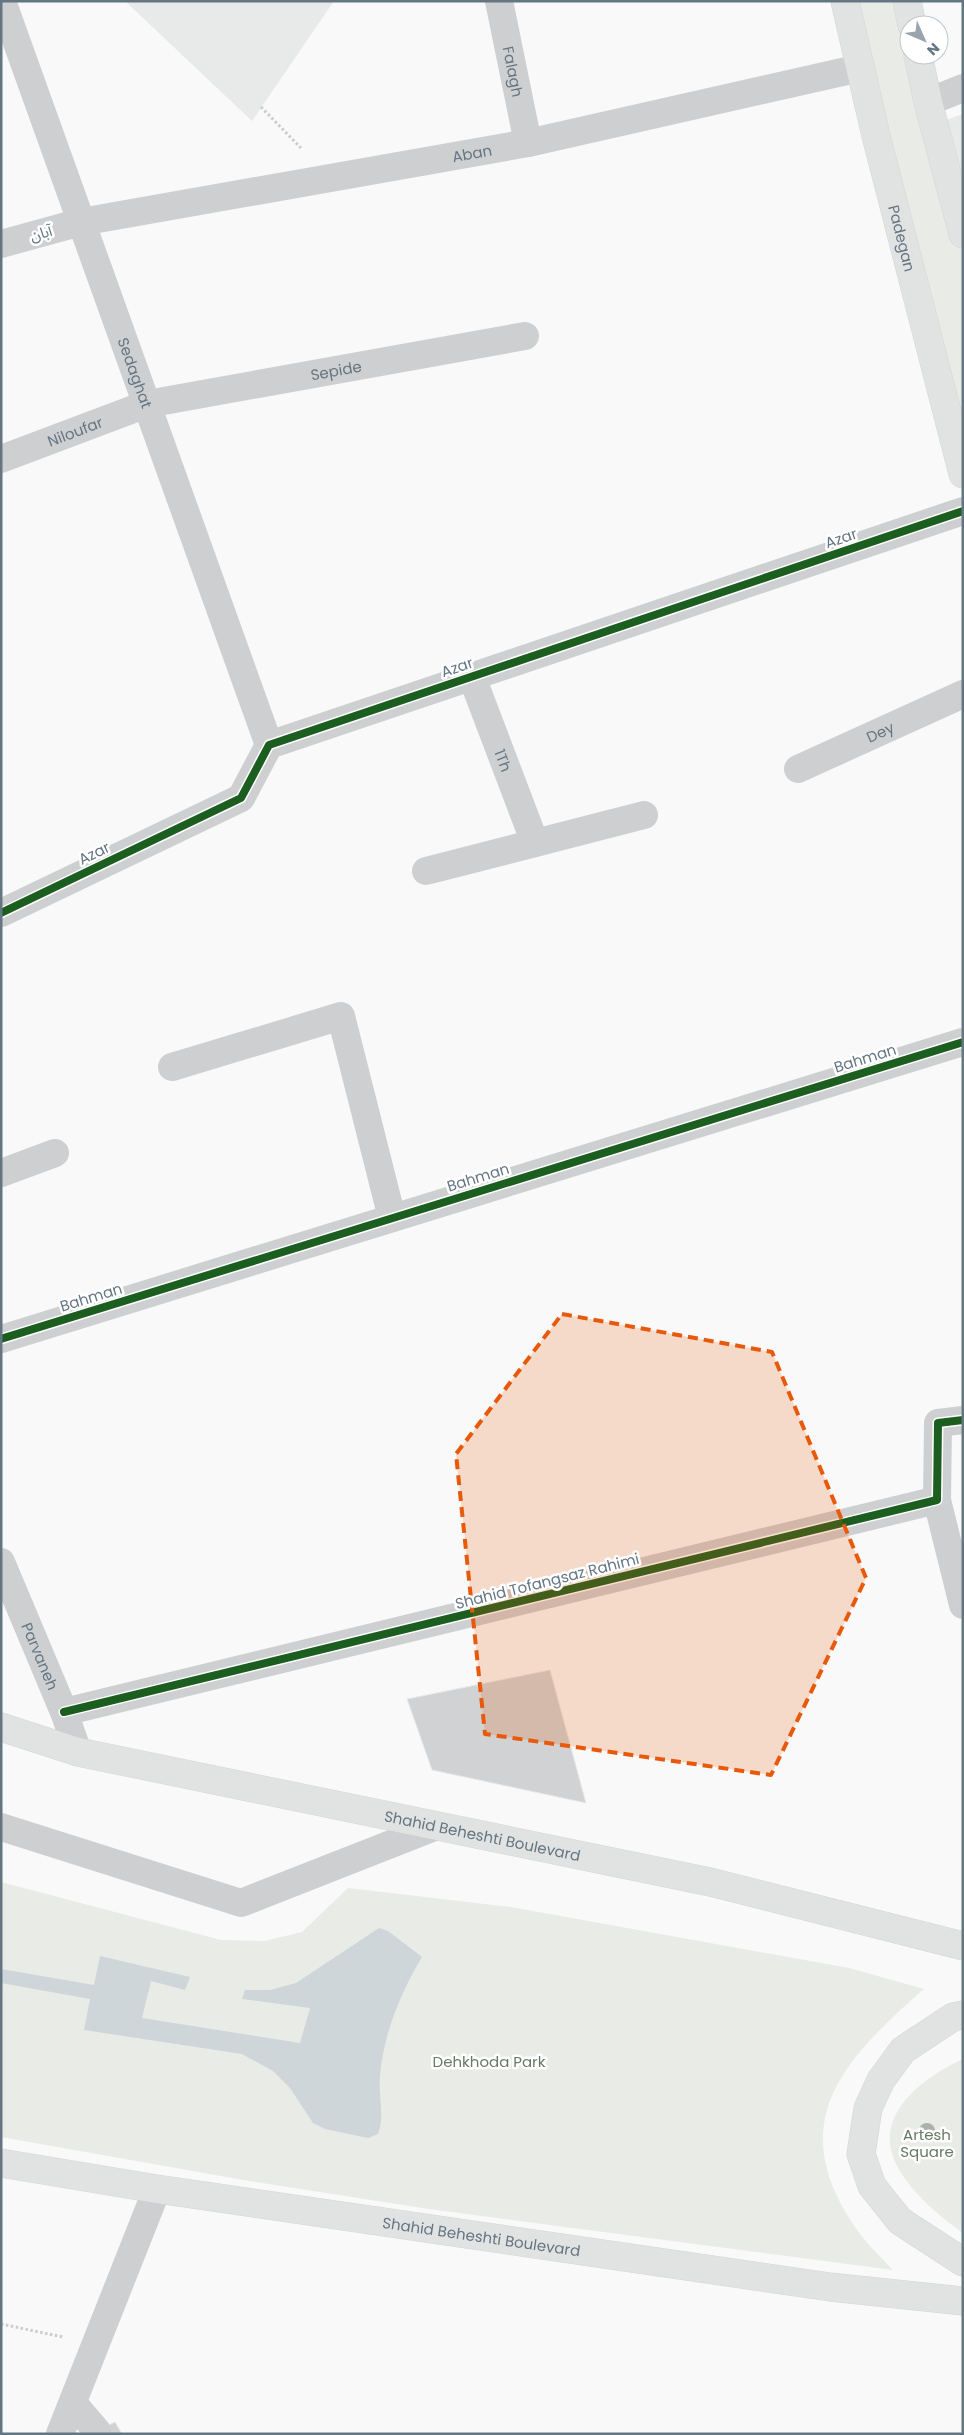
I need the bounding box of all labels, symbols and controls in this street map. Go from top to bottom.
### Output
north arrow [899,15,949,65]
text: N [922,38,944,60]
street label: Falagh [498,44,529,99]
street label: Aban [450,139,494,167]
street label: Padegan [884,203,921,274]
street label: آبان [27,220,55,246]
street label: Sedaghat [113,335,158,411]
street label: Sepide [309,355,363,385]
street label: Niloufar [44,411,106,451]
street label: Azar [822,523,860,553]
street label: Azar [438,652,476,682]
street label: Dey [863,716,898,747]
street label: 1Th [490,746,517,774]
street label: Azar [75,836,114,870]
street label: Bahman [831,1039,899,1077]
street label: Bahman [444,1158,512,1196]
street label: Bahman [57,1278,125,1316]
street label: Shahid Tofangsaz Rahimi [453,1548,641,1614]
street label: Parvaneh [17,1619,64,1693]
street label: Shahid Beheshti Boulevard [383,1805,583,1866]
park label: Dehkhoda Park [433,2051,546,2072]
park label: Artesh Square [900,2124,954,2162]
street label: Shahid Beheshti Boulevard [381,2211,582,2261]

